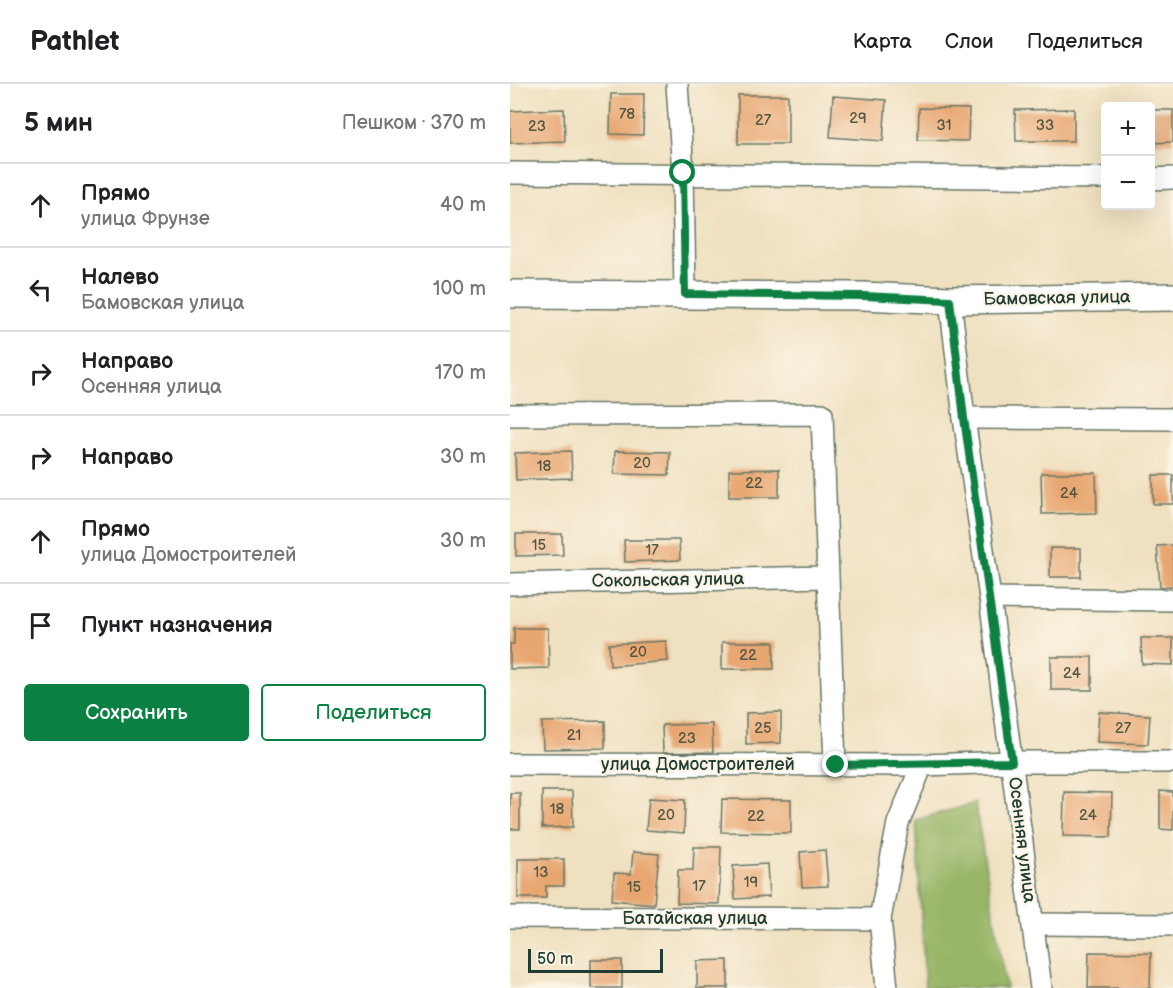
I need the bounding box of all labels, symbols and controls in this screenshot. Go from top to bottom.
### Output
text: Pathlet [30,25,119,58]
text: Карта [853,29,912,54]
text: Слои [945,29,994,54]
text: Поделиться [1027,29,1143,54]
map controls [1101,102,1155,210]
button: + [1101,102,1155,156]
house number: 78 [619,105,635,124]
text: 5 мин [24,108,93,139]
house number: 29 [849,109,867,128]
text: Пешком · 370 m [342,111,486,135]
house number: 27 [755,111,772,130]
house number: 31 [936,116,952,135]
house number: 33 [1036,116,1054,135]
house number: 23 [528,117,546,136]
button: − [1101,156,1155,210]
route start [669,159,695,185]
text: Прямо [81,180,150,207]
icon: ahead [24,189,57,222]
text: 40 m [440,193,486,217]
text: улица Фрунзе [81,207,210,231]
text: Налево [81,264,159,291]
icon: left [24,273,57,306]
text: 100 m [433,277,486,301]
street label: Бамовская улица [983,286,1131,310]
text: Бамовская улица [81,291,245,315]
text: Направо [81,348,173,375]
icon: right [24,357,57,390]
text: 170 m [435,361,486,385]
text: Осенняя улица [81,375,222,399]
icon: right [24,441,57,474]
text: Направо [81,444,173,471]
text: 30 m [440,445,486,469]
house number: 20 [633,454,651,473]
house number: 18 [537,457,552,476]
house number: 22 [745,474,763,493]
house number: 24 [1060,484,1078,503]
text: Прямо [81,516,150,543]
icon: ahead [24,525,57,558]
text: 30 m [440,529,486,553]
house number: 15 [532,536,546,555]
house number: 17 [645,541,659,560]
text: улица Домостроителей [81,543,296,567]
street label: Сокольская улица [592,568,745,592]
icon: arrive [24,609,57,642]
text: Пункт назначения [81,612,273,639]
house number: 20 [629,643,647,662]
house number: 22 [739,646,757,665]
house number: 24 [1063,664,1081,683]
button: Сохранить [24,684,249,741]
button: Поделиться [261,684,486,741]
house number: 25 [754,719,772,738]
house number: 27 [1115,719,1132,738]
house number: 21 [567,726,581,745]
house number: 23 [678,729,696,748]
route end [822,751,848,777]
street label: улица Домостроителей [601,754,795,775]
street label: Осенняя улица [1004,776,1040,905]
house number: 18 [550,800,565,819]
house number: 20 [657,806,675,825]
house number: 24 [1079,806,1097,825]
house number: 22 [747,807,765,826]
house number: 13 [533,863,549,882]
house number: 19 [744,873,758,892]
house number: 17 [692,877,706,896]
house number: 15 [627,878,641,897]
street label: Батайская улица [622,908,768,929]
scale bar [528,946,663,974]
text: 50 m [537,950,573,969]

